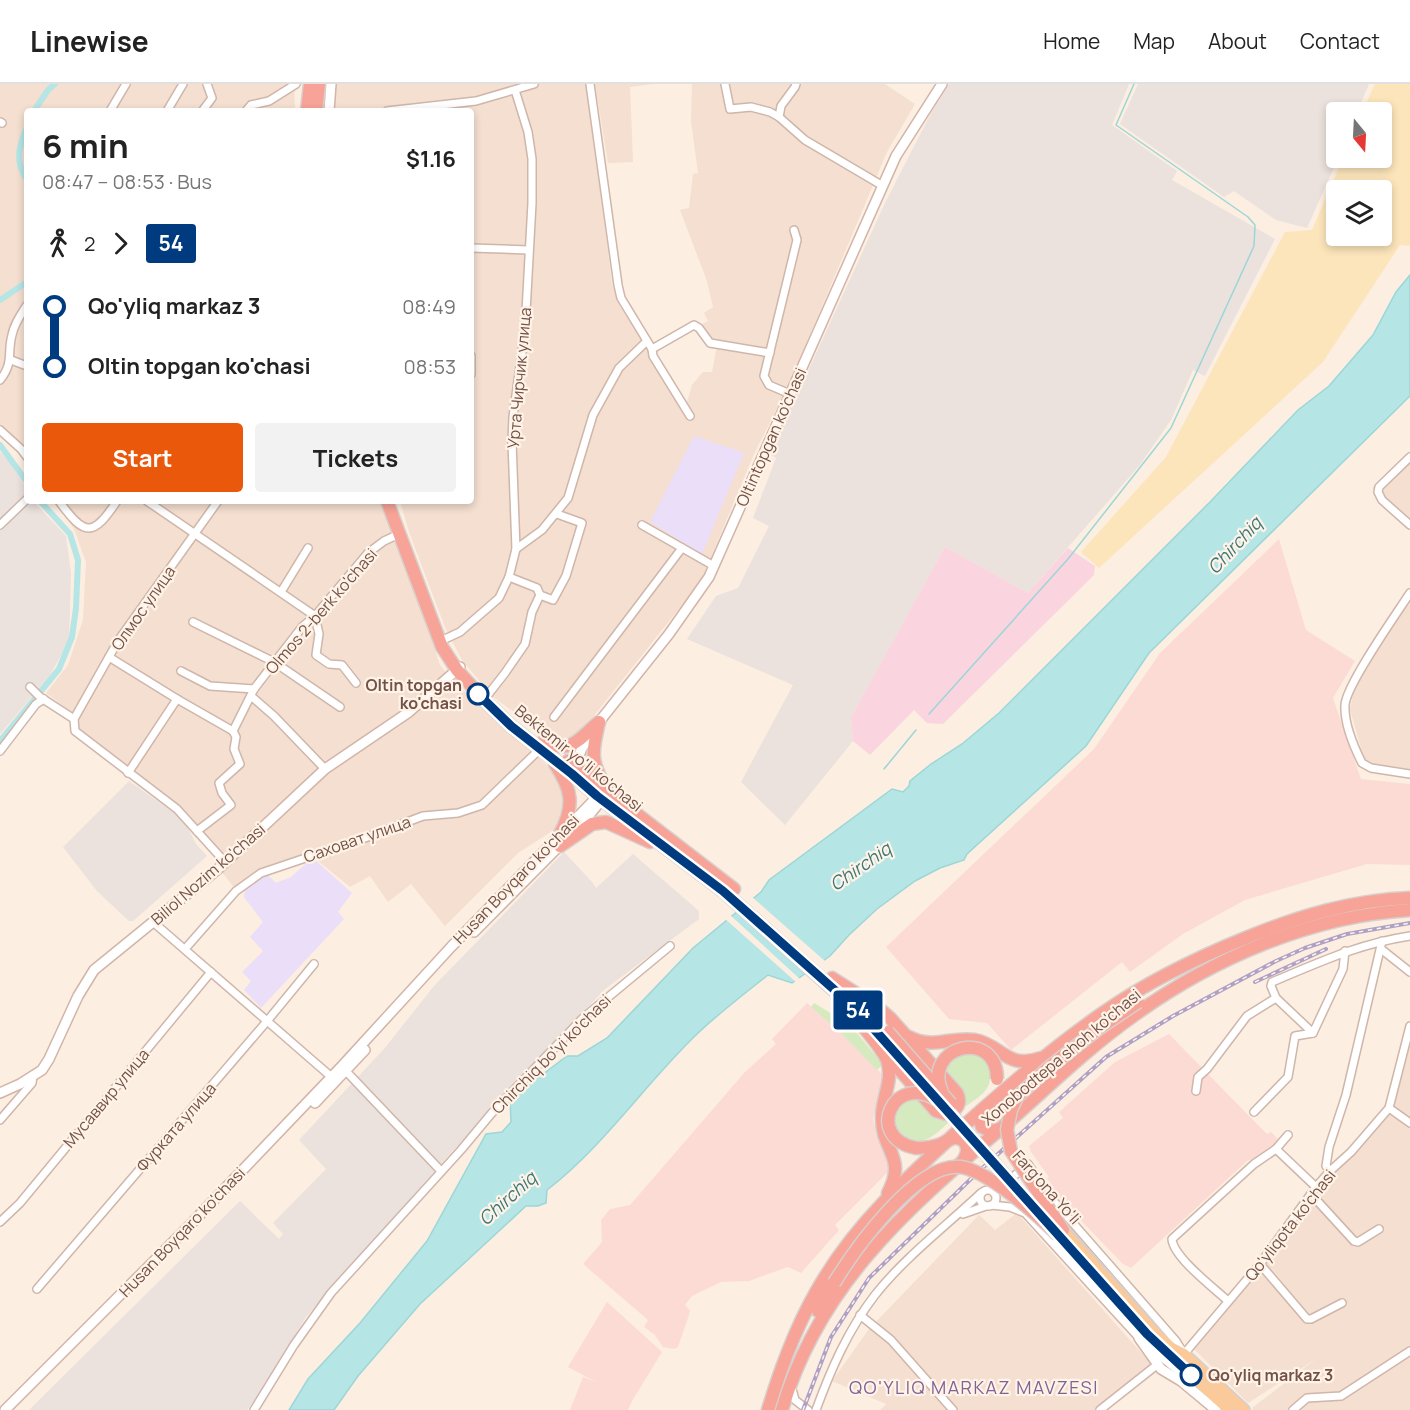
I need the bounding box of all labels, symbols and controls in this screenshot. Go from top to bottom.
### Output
text: Linewise [30,22,149,60]
text: Home [1043,27,1100,55]
text: Map [1133,27,1175,55]
text: About [1208,27,1267,55]
text: Contact [1300,27,1380,55]
north arrow [1326,102,1392,168]
map controls [1326,102,1392,246]
text: 6 min [42,123,129,168]
text: $1.16 [406,144,456,174]
text: 08:47 – 08:53 · Bus [42,168,212,195]
button: layers [1326,180,1392,246]
icon: walk [42,227,75,260]
icon: forward [104,227,137,260]
text: 54 [158,229,184,257]
text: 2 [84,230,95,257]
text: Qo'yliq markaz 3 [88,291,260,321]
text: 08:49 [402,293,456,320]
street label: Урта Чирчик улица [502,306,536,450]
text: Oltin topgan ko'chasi [88,351,311,381]
text: 08:53 [404,353,456,380]
street label: Oltintopgan ko'chasi [731,364,811,510]
button: Start [42,423,243,492]
button: Tickets [255,423,456,492]
water label: Chirchiq [1201,510,1267,579]
street label: Olmos 2-berk ko'chasi [260,543,382,679]
street label: Олмос улица [106,561,180,655]
place label: Oltin topgan ko'chasi [366,674,462,714]
marker: Oltin topgan ko'chasi [467,683,489,705]
street label: Bektemir yo'li ko'chasi [510,700,648,816]
street label: Husan Boyqaro ko'chasi [448,809,584,949]
street label: Саховат улица [301,810,413,868]
street label: Biliol Nozim ko'chasi [146,818,270,930]
water label: Chirchiq [825,835,896,896]
street label: Xonobodtepa shoh ko'chasi [977,984,1145,1130]
street label: Chirchiq bo'yi ko'chasi [486,989,616,1119]
line badge: 54 [831,990,885,1030]
text: 54 [845,996,871,1024]
street label: Мусаввир улица [58,1044,154,1152]
street label: Фурката улица [131,1078,221,1176]
street label: Farg'ona Yo'li [1008,1145,1086,1229]
street label: Husan Boyqaro ko'chasi [114,1162,250,1302]
water label: Chirchiq [473,1165,542,1230]
street label: Qo'yliqota ko'chasi [1240,1165,1340,1285]
marker: Qo'yliq markaz 3 [1180,1364,1202,1386]
place label: Qo'yliq markaz 3 [1208,1364,1333,1386]
district label: QO'YLIQ MARKAZ MAVZESI [849,1375,1099,1399]

